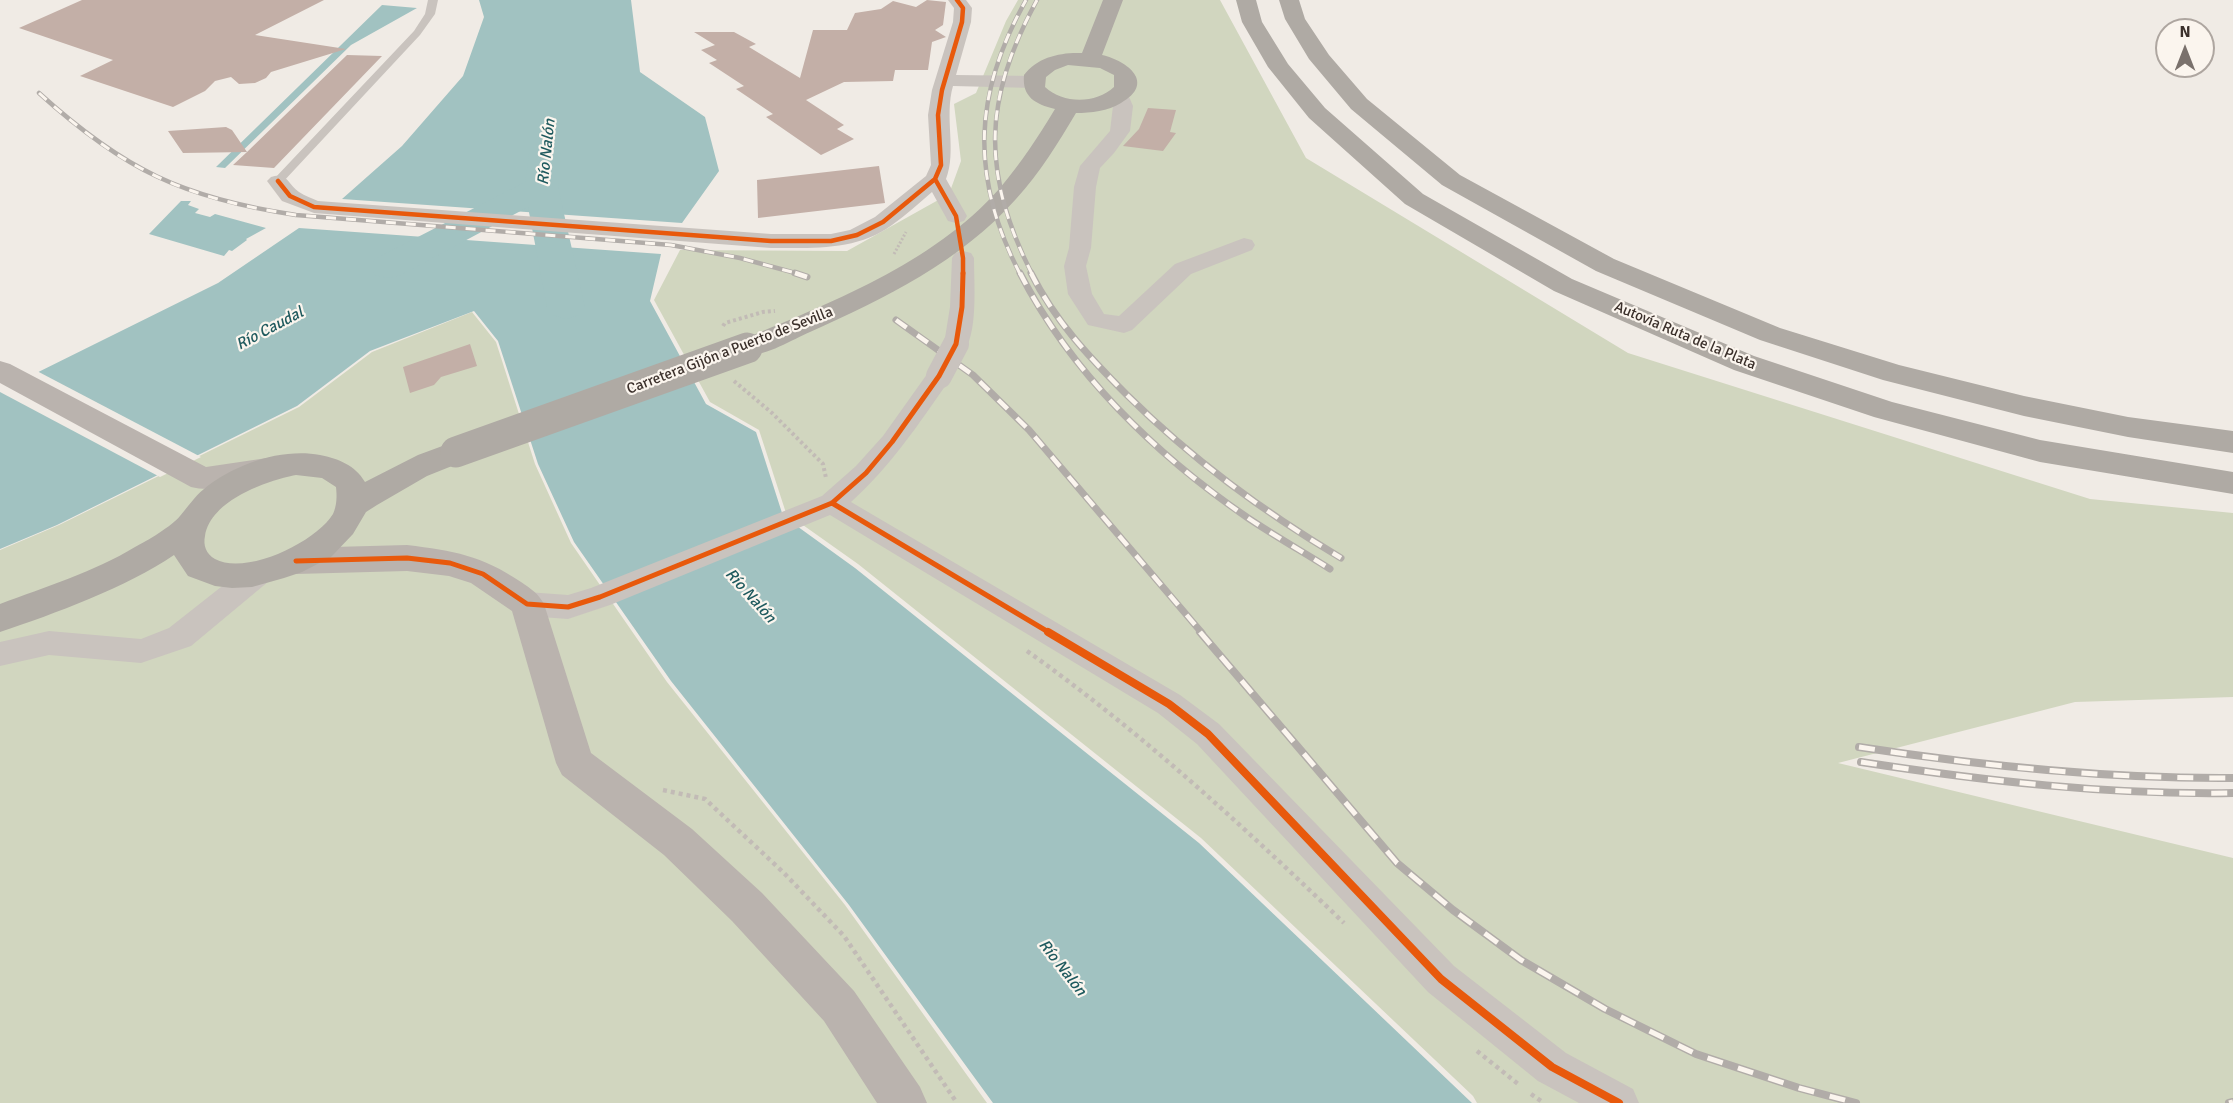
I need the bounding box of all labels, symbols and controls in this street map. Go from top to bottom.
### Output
north arrow [2155,18,2215,78]
text: N [2179,22,2191,42]
water label: Río Nalón [534,118,560,186]
street label: Autovía Ruta de la Plata [1611,298,1759,374]
water label: Río Caudal [233,303,307,355]
street label: Carretera Gijón a Puerto de Sevilla [624,303,836,399]
water label: Río Nalón [721,565,779,627]
water label: Río Nalón [1034,936,1090,1000]

